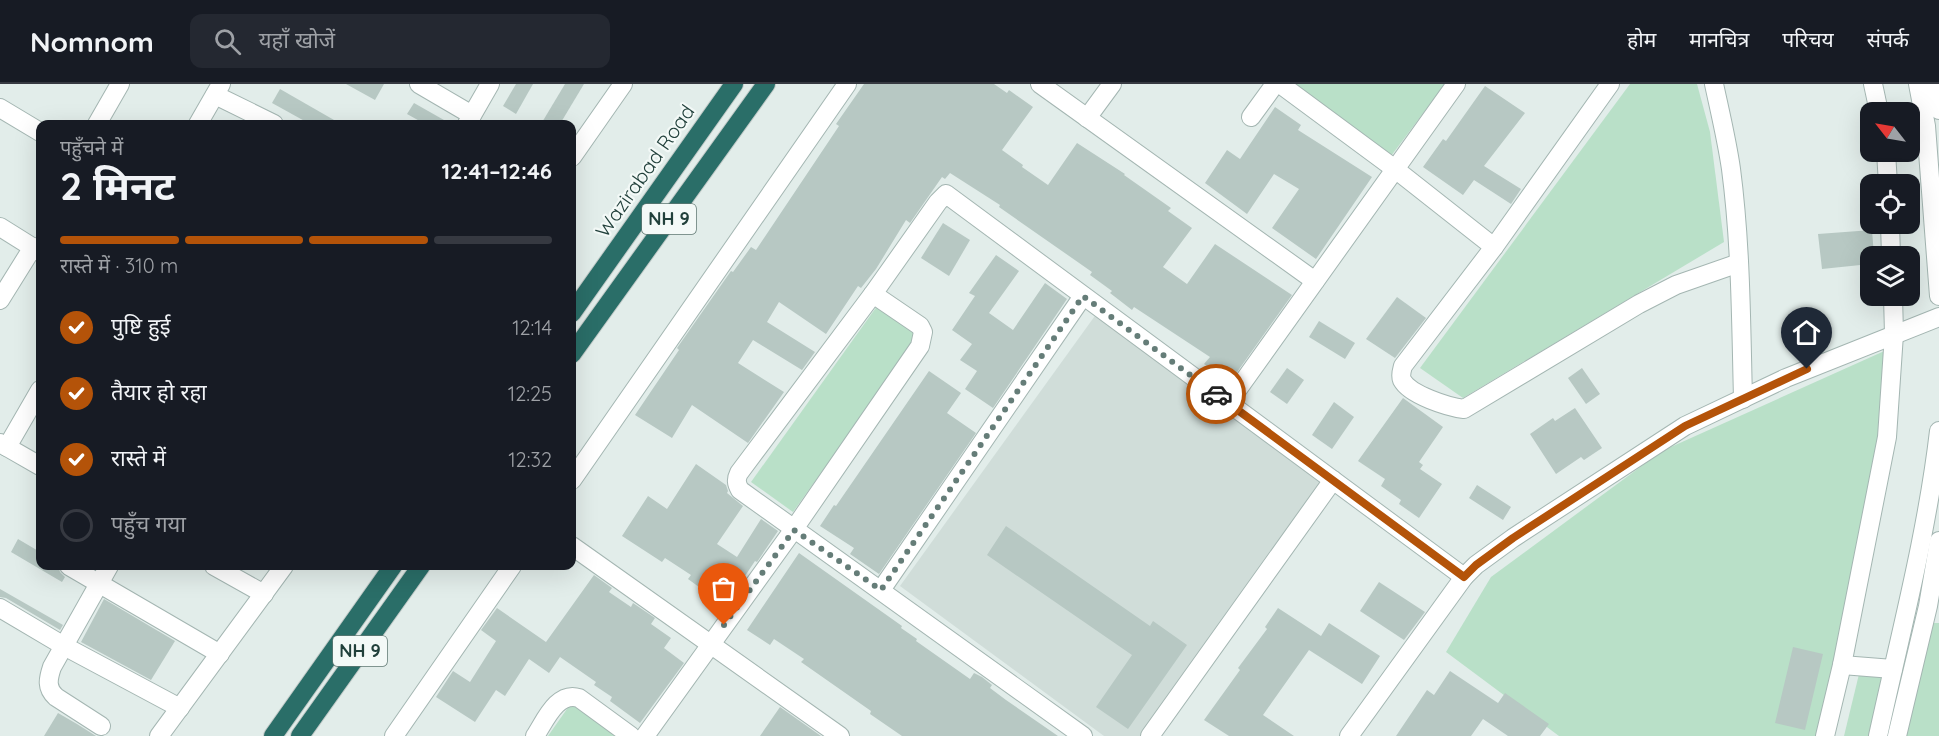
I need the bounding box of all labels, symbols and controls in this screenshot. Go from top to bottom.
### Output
search box [190,14,610,68]
text: Nomnom [30,24,154,59]
icon: search [211,25,244,58]
text: यहाँ खोजें [259,26,335,54]
text: होम [1627,26,1656,52]
text: मानचित्र [1689,26,1749,52]
text: परिचय [1782,26,1834,52]
text: संपर्क [1867,26,1909,52]
street label: Wazirabad Road [590,100,700,242]
north arrow [1860,102,1920,162]
map controls [1860,102,1920,306]
text: पहुँचने में [60,135,123,160]
text: 12:41–12:46 [441,157,552,185]
text: 2 मिनट [60,161,175,210]
button: locate [1860,174,1920,234]
road number: NH 9 [642,204,696,234]
button: layers [1860,246,1920,306]
text: रास्ते में · 310 m [60,253,178,278]
pin [1781,307,1832,369]
icon: check [60,311,93,344]
text: पुष्टि हुई [111,312,171,340]
text: 12:14 [512,315,552,340]
icon: home [1790,316,1823,349]
courier [1186,364,1246,424]
icon: check [60,377,93,410]
text: तैयार हो रहा [111,378,207,406]
icon: car [1200,378,1233,411]
text: 12:25 [508,381,552,406]
icon: check [60,443,93,476]
text: रास्ते में [111,444,166,472]
text: 12:32 [508,447,552,472]
text: पहुँच गया [111,510,186,538]
pin [698,563,749,625]
icon: bag [707,572,740,605]
road number: NH 9 [333,636,387,666]

